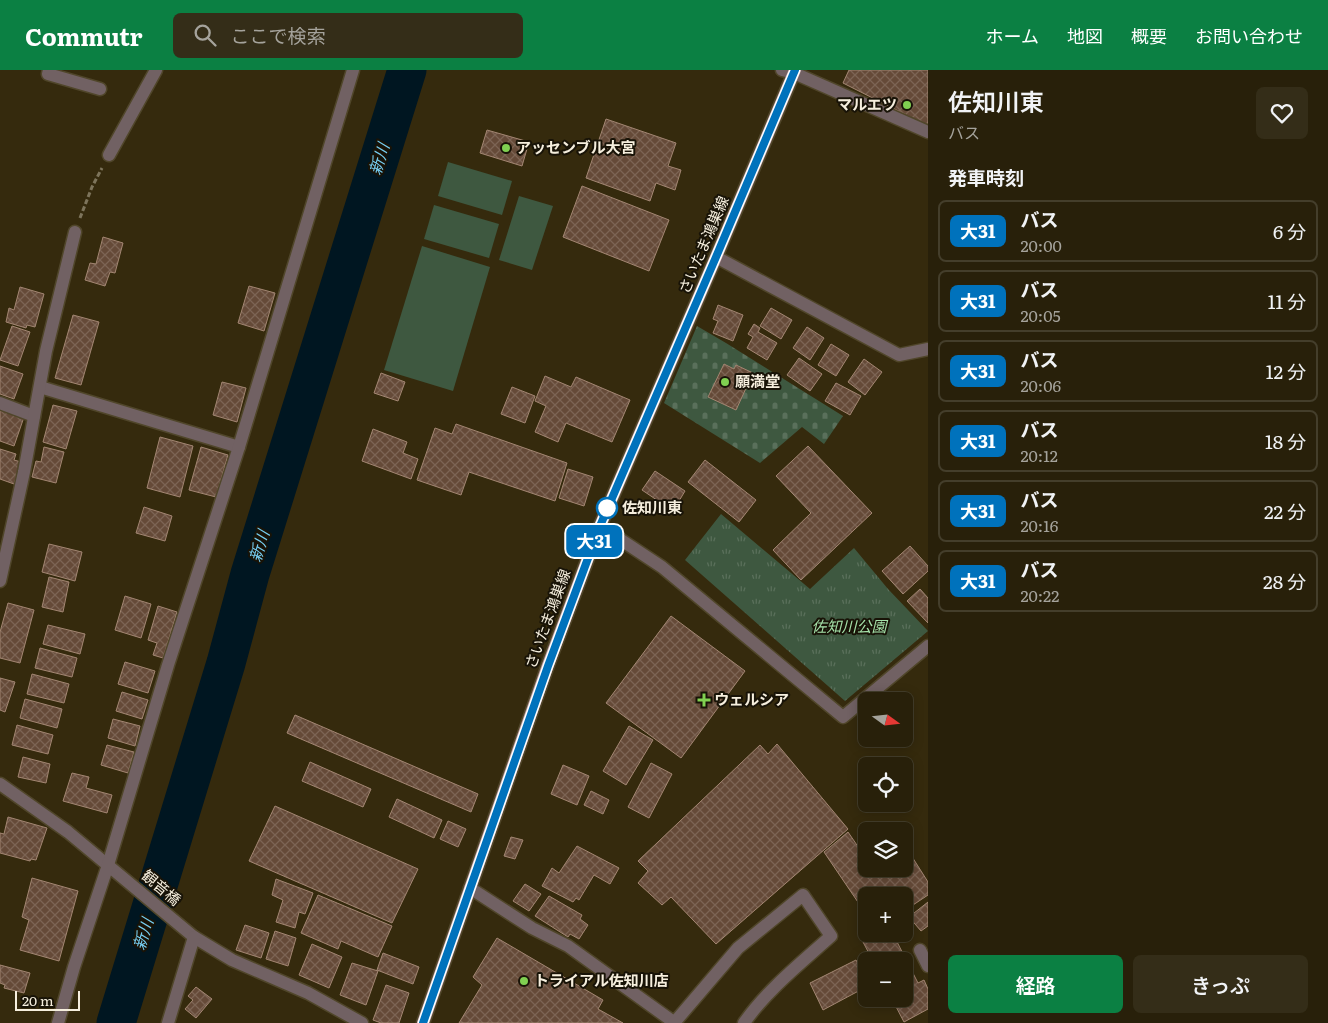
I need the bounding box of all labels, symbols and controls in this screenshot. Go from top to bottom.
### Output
search box [173,13,523,58]
text: Commutr [25,18,143,53]
icon: search [191,21,219,49]
text: ここで検索 [231,21,326,49]
text: ホーム [986,22,1039,49]
text: 地図 [1067,22,1103,49]
text: 概要 [1131,22,1167,49]
text: お問い合わせ [1195,22,1303,49]
text: 佐知川東 [948,83,1044,118]
button: heart [1256,87,1308,139]
place label: マルエツ [837,92,897,115]
marker: マルエツ [901,99,913,111]
text: バス [948,120,980,144]
place label: アッセンブル大宮 [516,135,636,158]
water label: 新川 [362,138,395,178]
marker: アッセンブル大宮 [500,142,512,154]
text: 発車時刻 [948,163,1024,191]
street label: さいたま鴻巣線 [672,192,734,297]
text: バス [1021,205,1059,233]
text: 大31 [960,217,996,244]
text: 6 分 [1273,217,1306,245]
text: 20:00 [1021,233,1062,257]
text: バス [1021,275,1059,303]
text: 大31 [960,287,996,314]
text: 11 分 [1268,287,1306,315]
text: 20:05 [1021,303,1061,327]
text: バス [1021,345,1059,373]
text: 大31 [960,357,996,384]
text: 12 分 [1266,357,1306,385]
place label: 願満堂 [735,369,780,392]
text: 20:06 [1021,373,1061,397]
marker: 願満堂 [719,376,731,388]
text: バス [1021,415,1059,443]
text: 大31 [960,427,996,454]
text: 18 分 [1265,427,1306,455]
text: 20:12 [1021,443,1058,467]
text: バス [1021,485,1059,513]
place label: 佐知川東 [622,495,682,518]
marker: 佐知川東 [596,497,618,519]
text: 大31 [960,497,996,524]
text: 22 分 [1264,497,1306,525]
text: 20:16 [1021,513,1058,537]
water label: 新川 [242,525,275,565]
line badge: 大31 [565,525,623,557]
text: 大31 [576,527,612,554]
text: バス [1021,555,1059,583]
street label: さいたま鴻巣線 [518,565,575,672]
text: 大31 [960,567,996,594]
text: 28 分 [1263,567,1306,595]
text: 20:22 [1021,583,1059,607]
park label: 佐知川公園 [811,614,888,637]
place label: ウェルシア [714,687,789,710]
north arrow [858,692,912,748]
map controls [858,692,913,1007]
marker: ウェルシア [698,694,710,706]
button: locate [858,757,913,812]
button: layers [858,822,913,877]
street label: 観音橋 [137,864,187,910]
button: + [858,887,913,942]
water label: 新川 [126,913,159,953]
button: − [858,952,913,1007]
button: 経路 [948,955,1123,1013]
button: きっぷ [1133,955,1308,1013]
place label: トライアル佐知川店 [534,968,669,991]
marker: トライアル佐知川店 [518,975,530,987]
scale bar [15,988,80,1011]
text: 20 m [22,990,54,1010]

